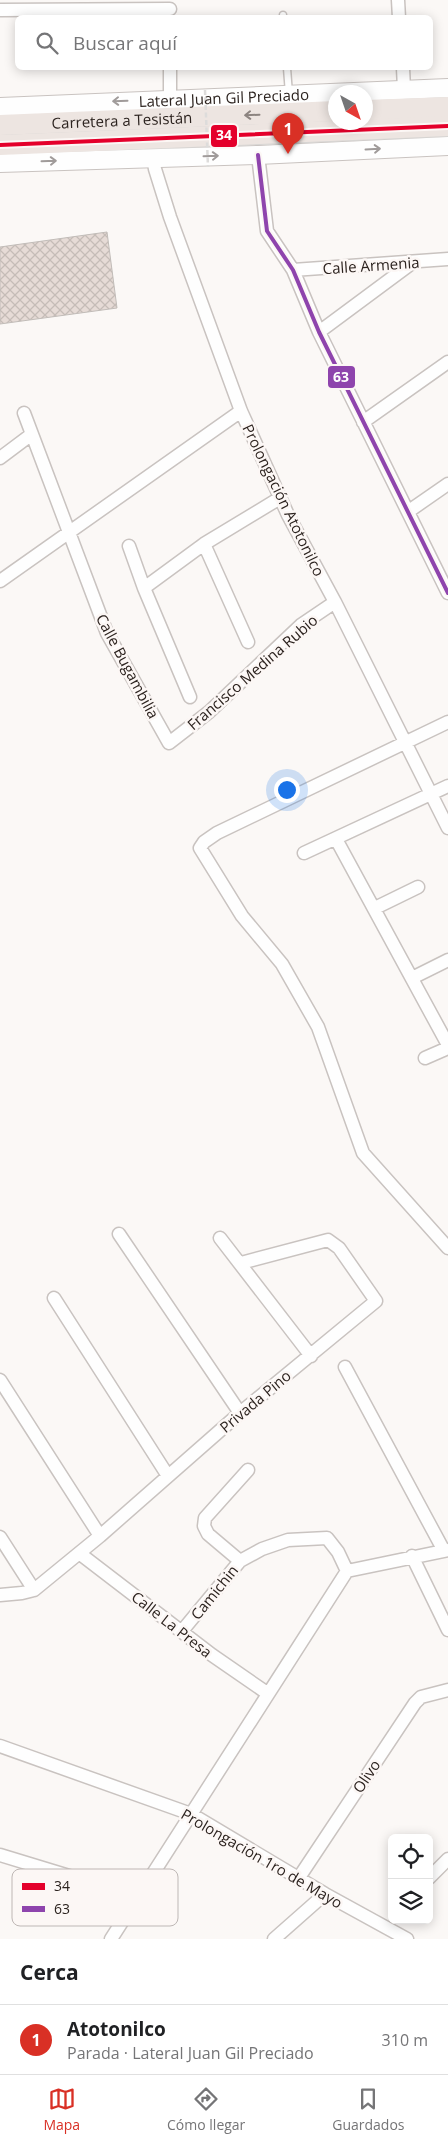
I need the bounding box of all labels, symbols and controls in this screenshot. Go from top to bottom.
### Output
search box [15,15,433,70]
icon: search [33,29,61,57]
text: Buscar aquí [73,30,177,56]
street label: Lateral Juan Gil Preciado [138,84,309,111]
north arrow [328,85,373,130]
one-way arrow [112,97,128,106]
street label: Carretera a Tesistán [51,107,193,133]
one-way arrow [244,110,260,119]
pin: 1 [272,113,304,154]
line badge: 34 [210,124,238,148]
text: 34 [216,125,232,144]
one-way arrow [365,144,381,153]
one-way arrow [202,151,219,161]
one-way arrow [40,156,56,166]
street label: Calle Armenia [322,252,420,278]
line badge: 63 [327,365,356,389]
text: 63 [333,367,349,386]
street label: Prolongación Atotonilco [238,421,330,579]
street label: Calle Bugambilia [92,610,164,722]
street label: Francisco Medina Rubio [183,610,321,734]
your location [274,777,300,803]
street label: Privada Pino [215,1365,295,1437]
street label: Camichin [186,1561,242,1623]
street label: Calle La Presa [128,1586,216,1662]
street label: Olivo [348,1756,384,1796]
street label: Prolongación 1ro de Mayo [178,1804,346,1912]
map controls [388,1834,433,1924]
button: locate [388,1834,433,1879]
legend [12,1869,178,1926]
text: 34 [54,1876,70,1895]
button: layers [388,1879,433,1924]
text: 63 [54,1899,70,1918]
text: Cerca [20,1958,79,1986]
text: Atotonilco [67,2016,166,2042]
text: 1 [31,2029,41,2051]
text: 310 m [382,2029,428,2051]
text: Parada · Lateral Juan Gil Preciado [67,2042,314,2064]
tab: Mapa [43,2085,80,2134]
tab: Cómo llegar [167,2085,245,2134]
tab: Guardados [332,2085,405,2134]

